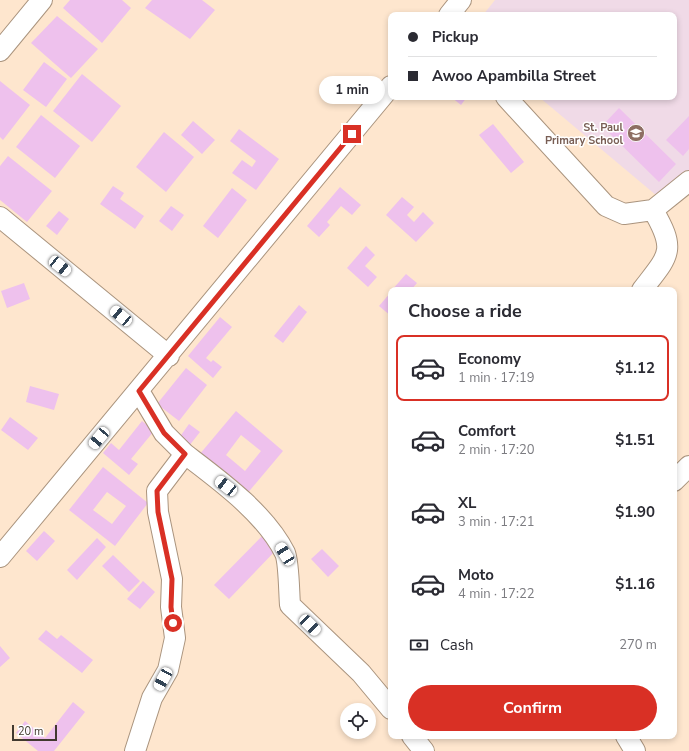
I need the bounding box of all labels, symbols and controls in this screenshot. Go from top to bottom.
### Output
text: Pickup [432,27,478,47]
text: Awoo Apambilla Street [432,66,596,86]
callout: 1 min [319,76,385,104]
text: 1 min [335,81,369,99]
place label: St. Paul Primary School [545,120,623,148]
school or university icon: St. Paul Primary School [626,123,646,143]
route end [343,125,361,143]
car [47,254,73,278]
text: Choose a ride [408,299,522,323]
car [108,304,134,328]
text: Economy [458,349,521,369]
icon: car [410,350,446,386]
text: $1.12 [615,358,655,378]
text: 1 min · 17:19 [458,369,534,387]
text: Comfort [458,421,515,441]
icon: car [410,422,446,458]
car [87,425,111,451]
text: $1.51 [615,430,655,450]
text: 2 min · 17:20 [458,441,534,459]
car [213,474,239,498]
text: XL [458,493,477,513]
icon: car [410,494,446,530]
text: $1.90 [615,502,655,522]
text: 3 min · 17:21 [458,513,534,531]
car [274,541,296,567]
text: Moto [458,565,494,585]
icon: car [410,566,446,602]
text: $1.16 [615,574,655,594]
text: 4 min · 17:22 [458,585,534,603]
car [297,612,323,638]
route start [164,614,182,632]
icon: cash [408,634,430,656]
text: Cash [440,635,474,655]
text: 270 m [619,636,657,654]
car [152,666,174,692]
button: Confirm [408,685,657,731]
map controls [340,703,376,739]
button: locate [340,703,376,739]
scale bar [12,723,57,742]
text: 20 m [18,724,43,739]

